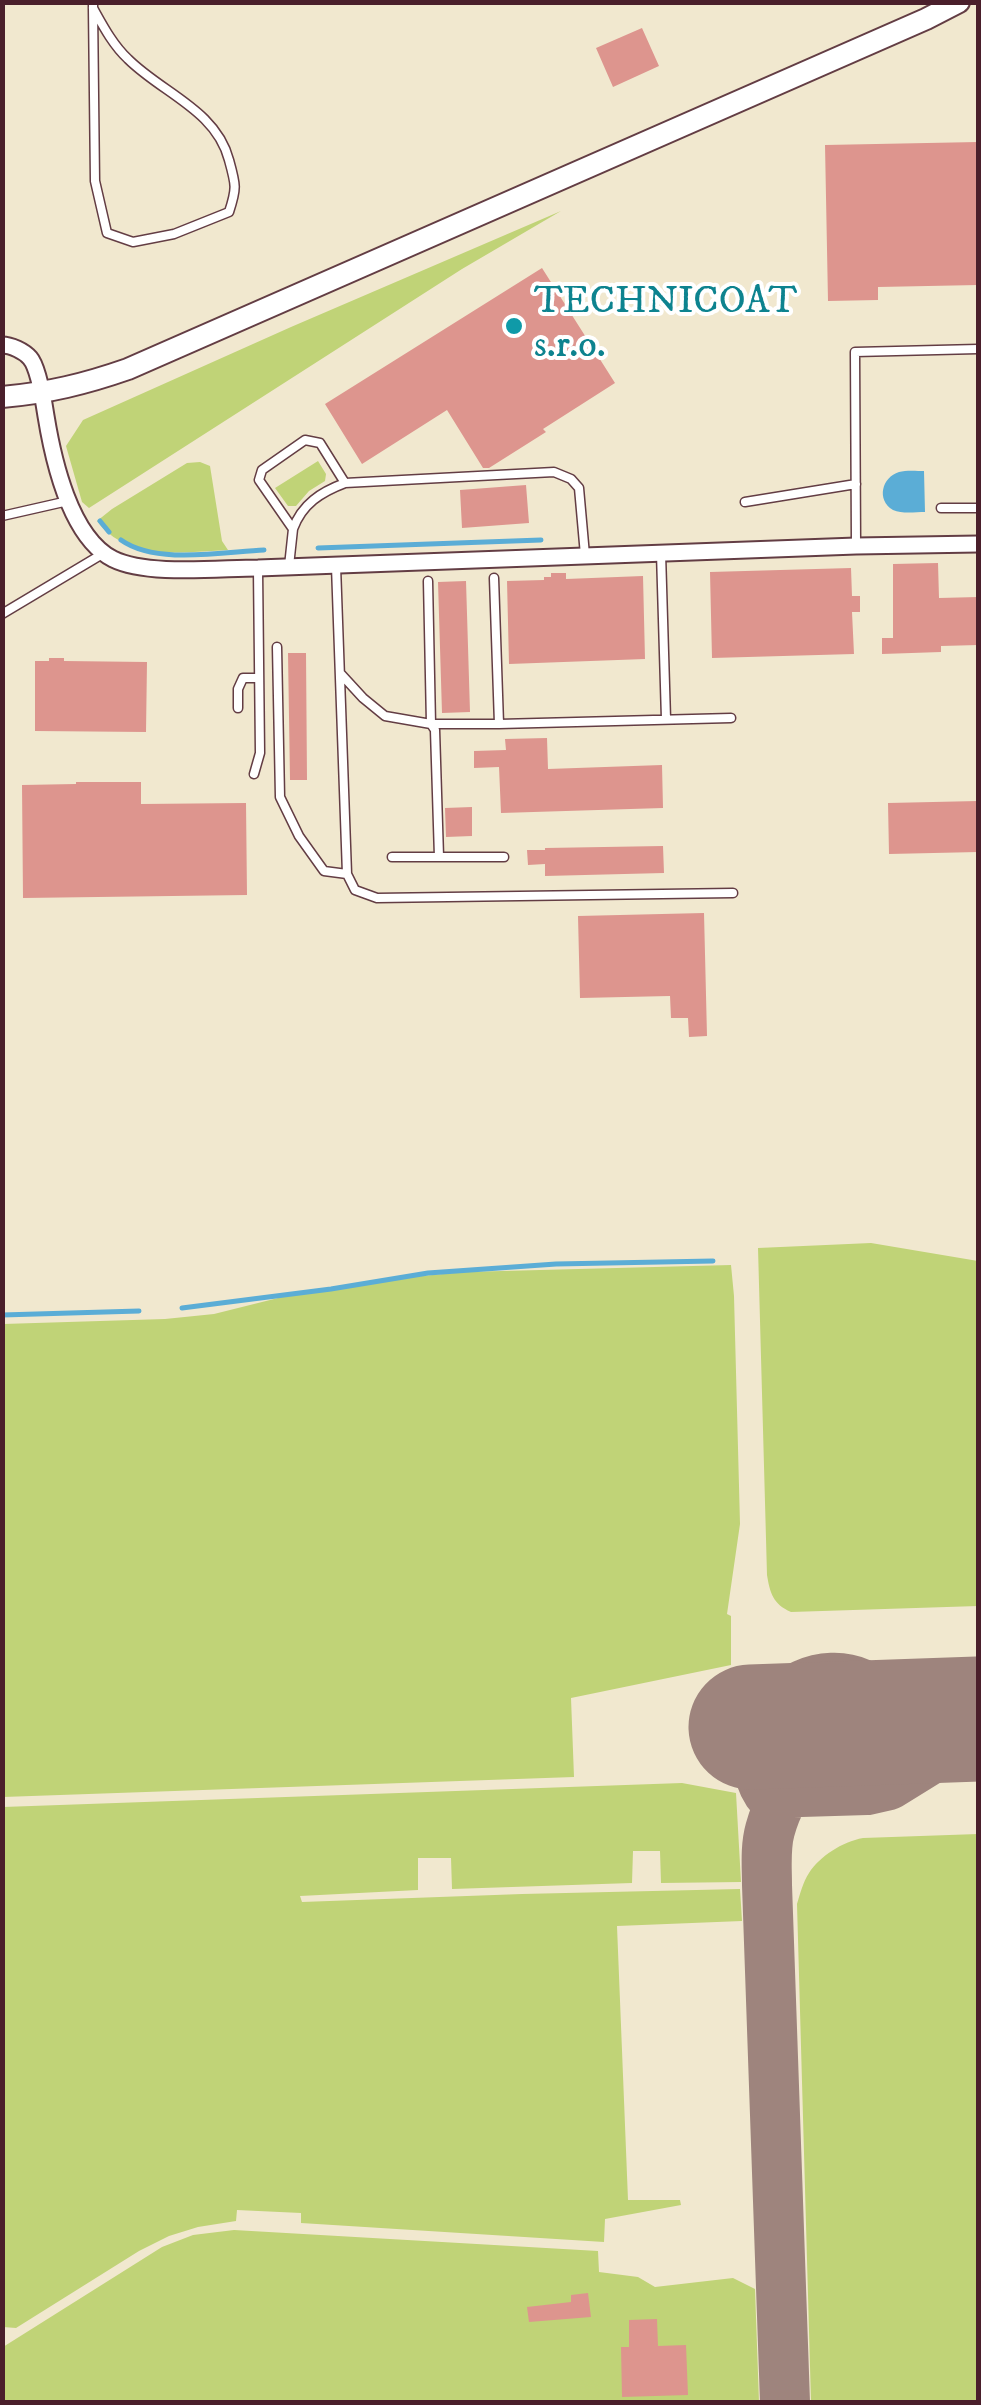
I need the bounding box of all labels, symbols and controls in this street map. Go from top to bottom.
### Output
place label: TECHNICOAT s.r.o. [534,281,797,370]
marker: TECHNICOAT s.r.o. [503,315,525,337]

